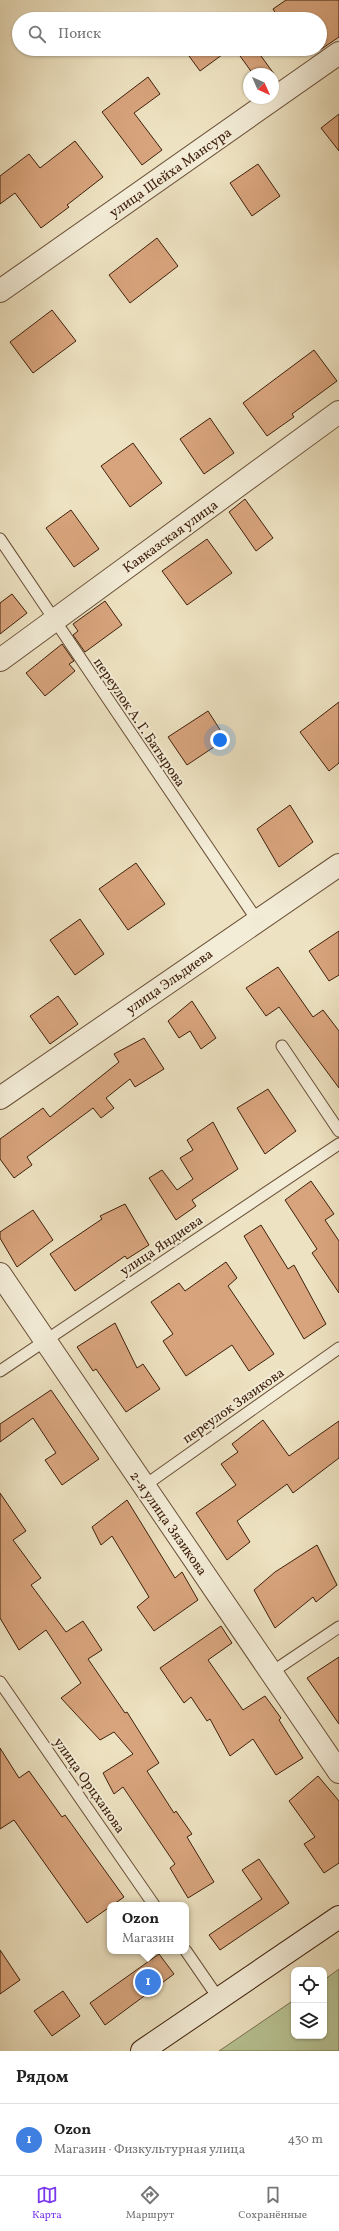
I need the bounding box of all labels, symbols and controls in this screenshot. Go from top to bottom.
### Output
search box [12,12,327,56]
icon: search [26,23,48,45]
text: Поиск [58,24,101,45]
north arrow [243,68,279,104]
street label: улица Шейха Мансура [106,124,236,223]
street label: Кавказская улица [119,496,222,578]
street label: переулок А. Г. Батырова [88,655,189,791]
your location [210,730,230,750]
street label: улица Эльдиева [123,945,217,1019]
street label: улица Яндиева [117,1211,207,1281]
street label: переулок Зязикова [179,1364,289,1449]
street label: 2-я улица Зязикова [125,1468,211,1580]
street label: улица Орцханова [49,1734,129,1838]
popup [107,1902,189,1954]
text: Ozon [122,1909,159,1930]
text: Магазин [122,1930,174,1948]
pin: 1 [135,1967,161,1997]
map controls [291,1967,327,2039]
button: locate [291,1967,327,2003]
button: layers [291,2003,327,2039]
text: Рядом [16,2066,69,2089]
text: Ozon [54,2120,91,2141]
text: 1 [26,2131,32,2149]
text: 430 m [287,2131,323,2149]
text: Магазин · Физкультурная улица [54,2141,245,2159]
tab: Карта [32,2184,62,2223]
tab: Маршрут [126,2184,174,2223]
tab: Сохранённые [238,2184,307,2223]

